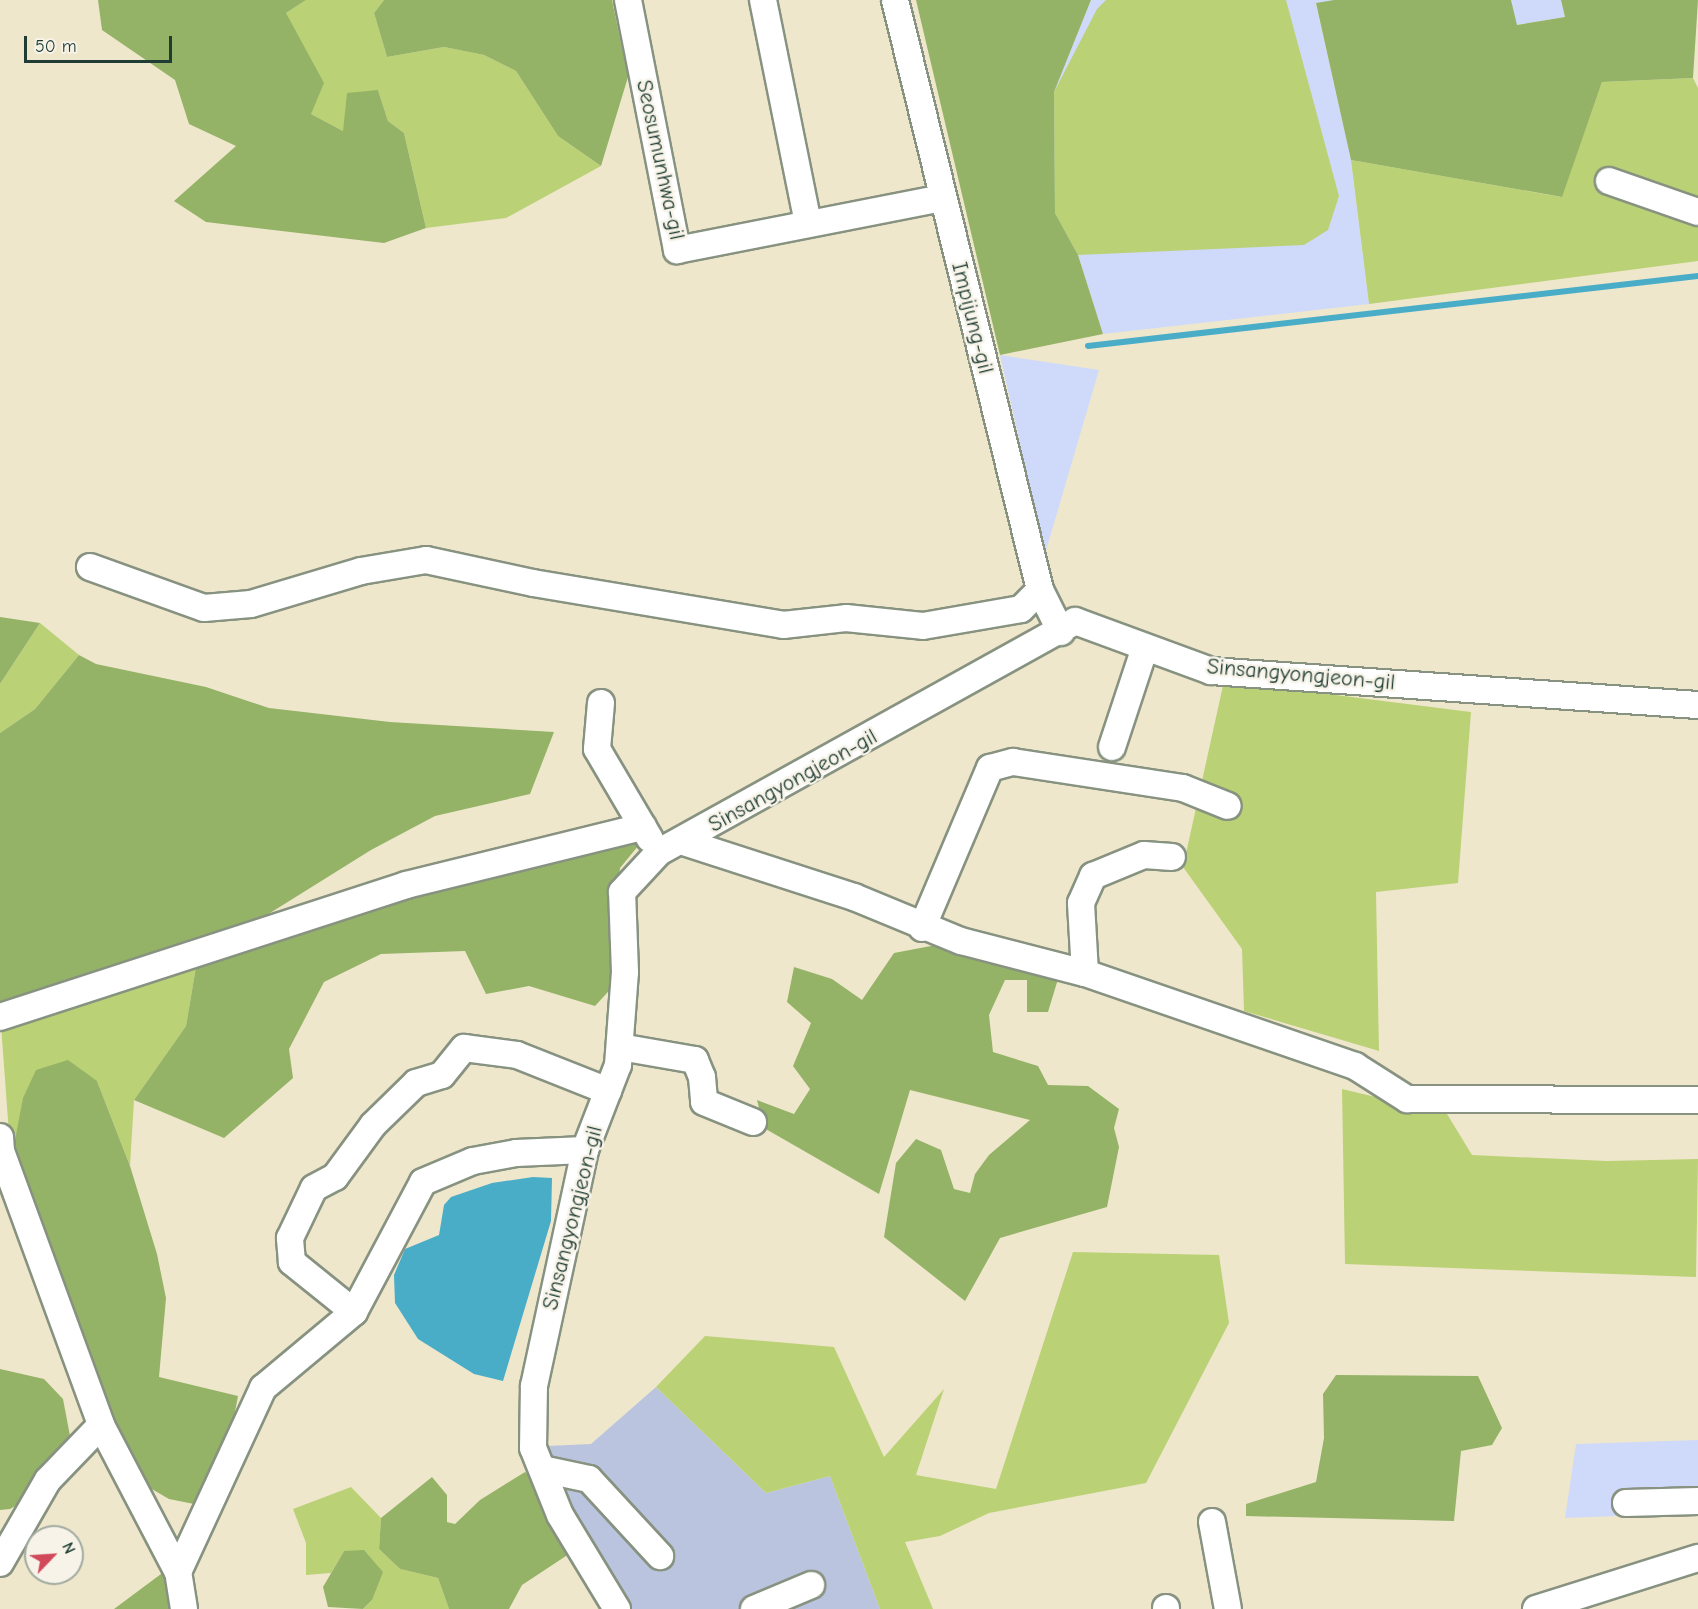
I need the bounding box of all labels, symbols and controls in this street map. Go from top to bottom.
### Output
scale bar [27,24,176,62]
text: 50 m [35,36,77,57]
street label: Seosumunhwa-gil [630,78,690,242]
street label: Impijung-gil [945,259,999,377]
street label: Sinsangyongjeon-gil [1206,654,1396,696]
street label: Sinsangyongjeon-gil [704,724,882,838]
street label: Sinsangyongjeon-gil [537,1123,609,1313]
north arrow [24,1525,84,1585]
text: N [58,1540,79,1557]

